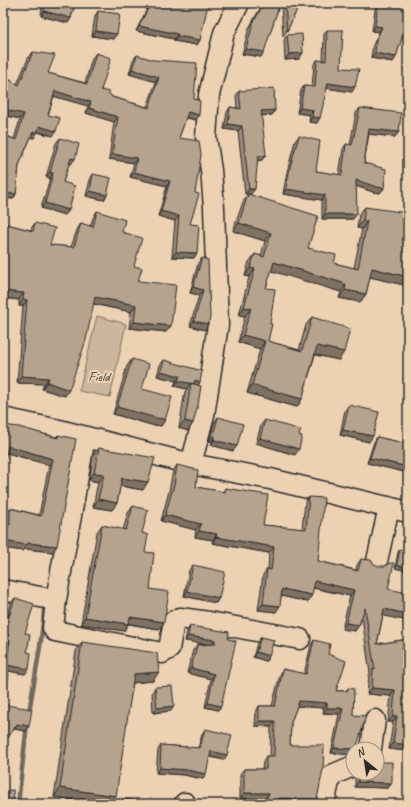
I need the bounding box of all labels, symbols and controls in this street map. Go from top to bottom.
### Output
park label: Field [88,368,112,385]
north arrow [345,741,385,781]
text: N [354,743,368,760]

